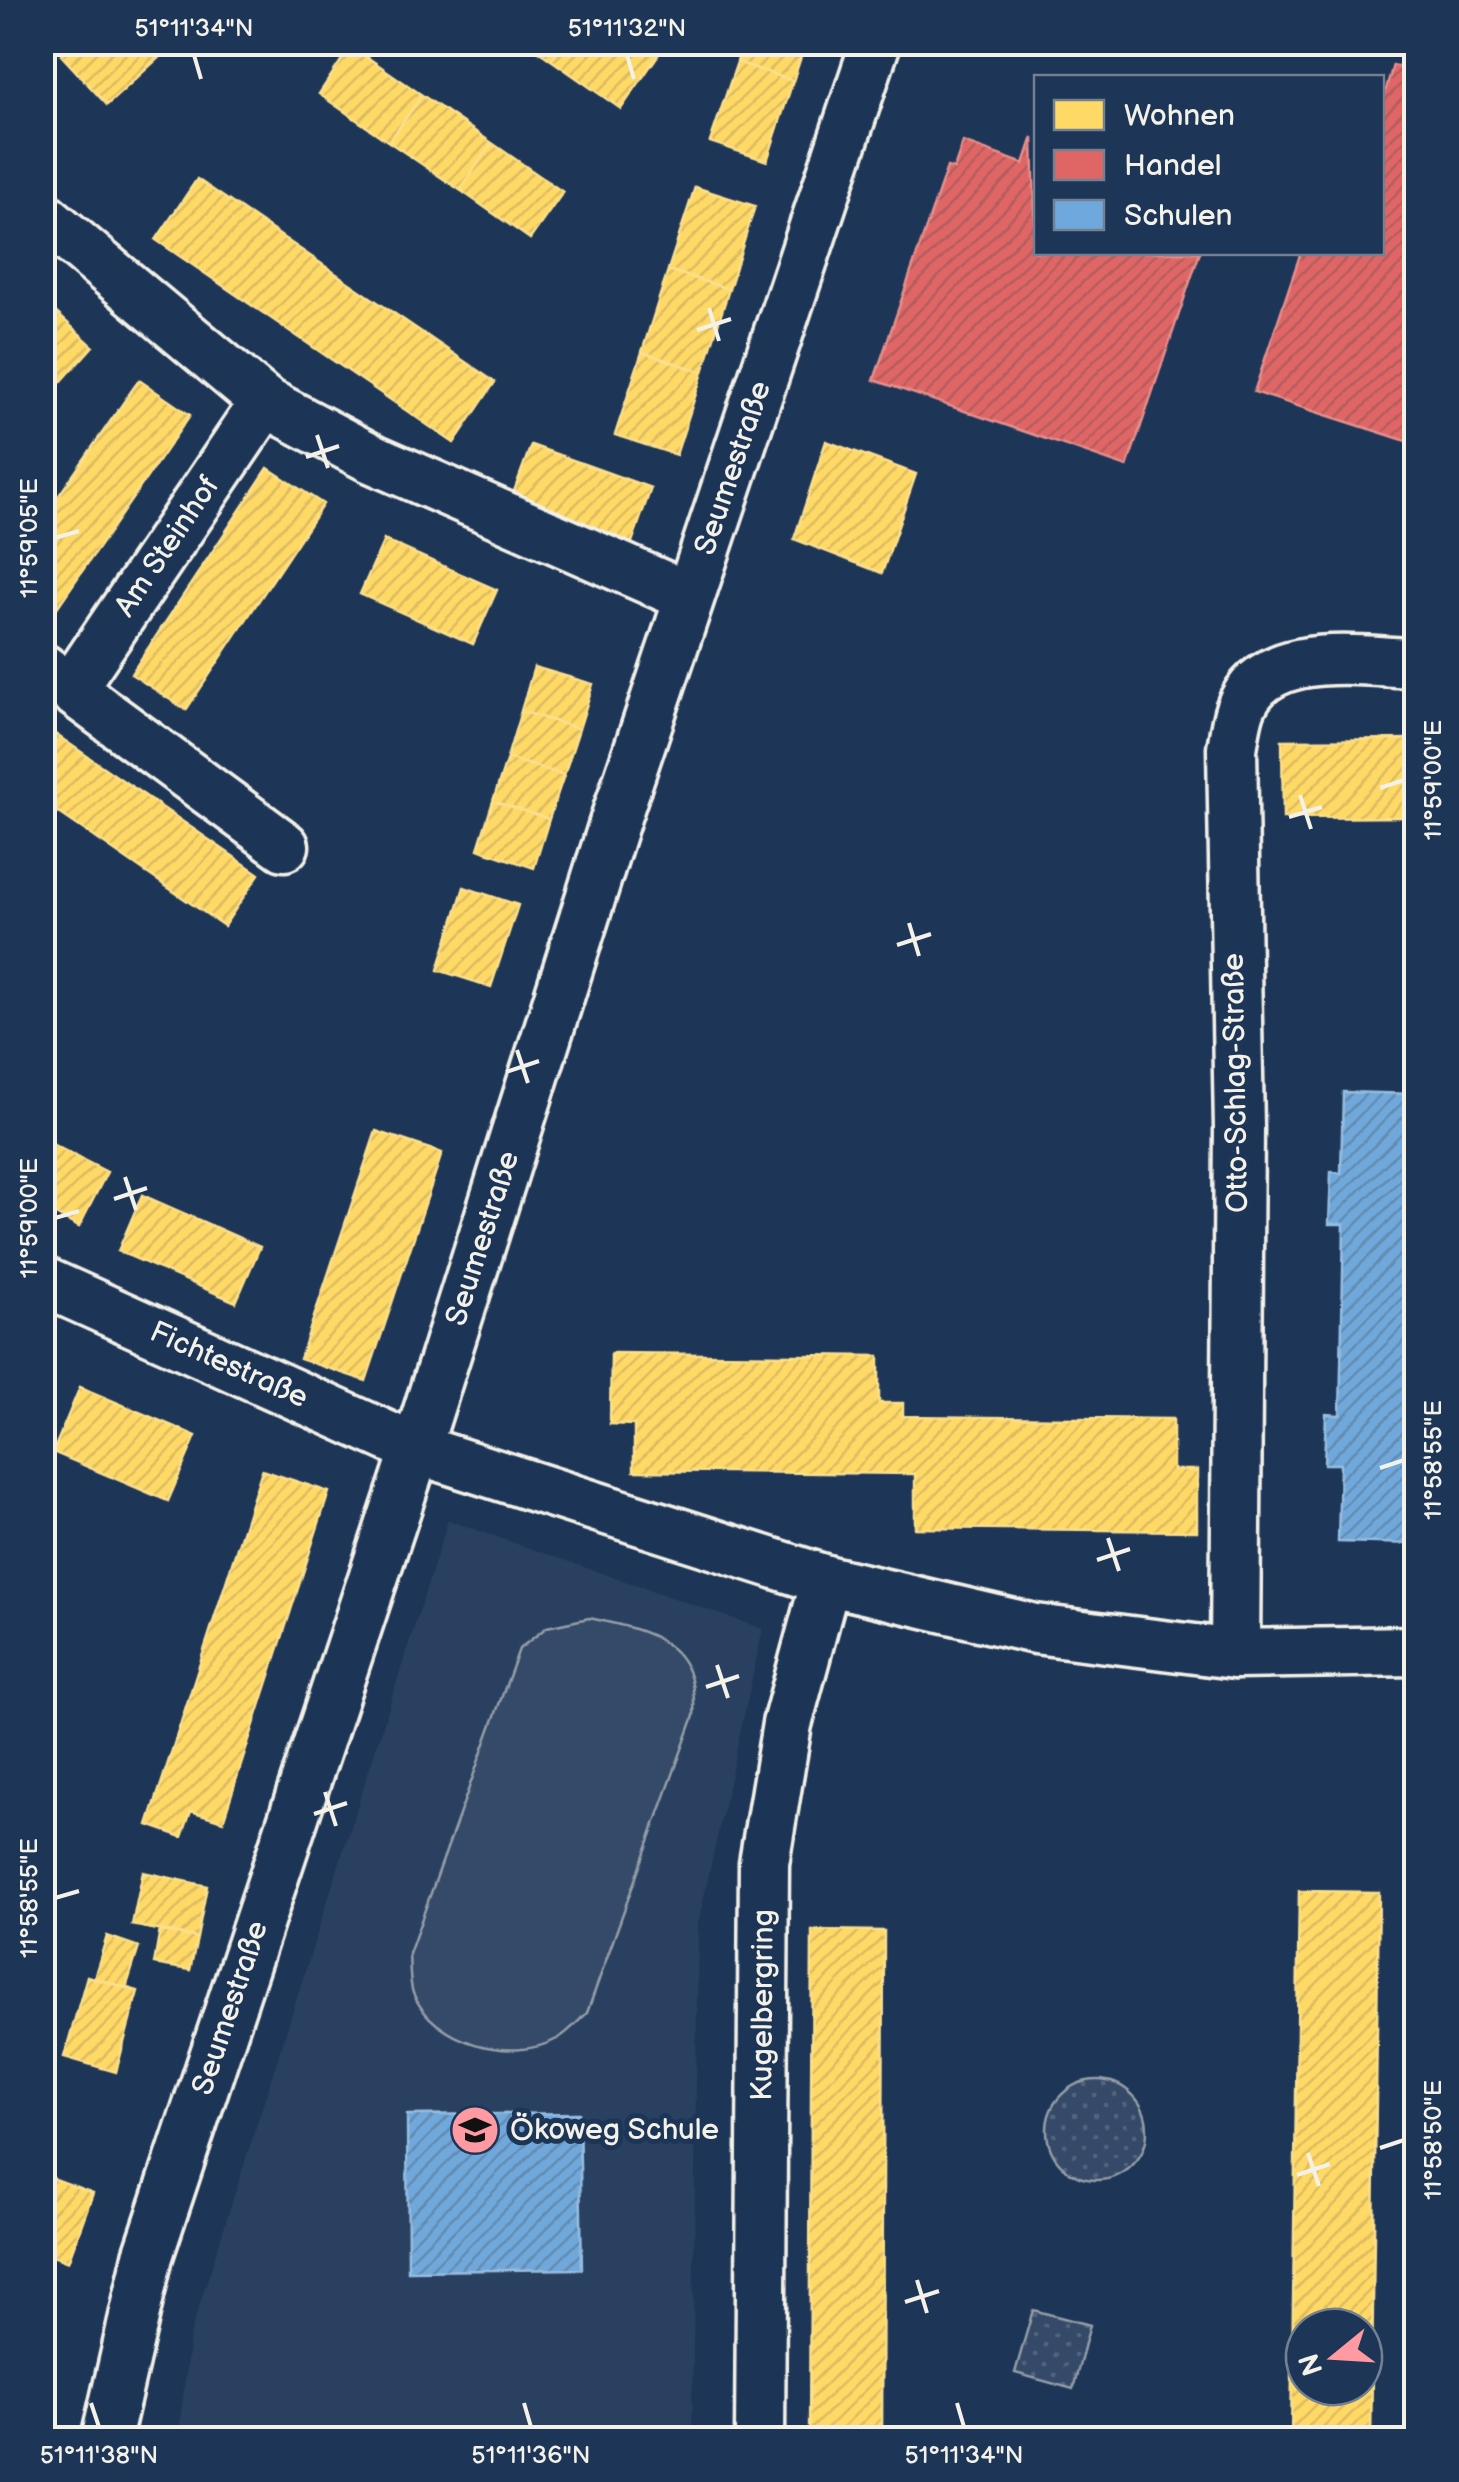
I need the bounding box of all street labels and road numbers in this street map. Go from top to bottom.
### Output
street label: Seumestraße [687,376,779,560]
street label: Am Steinhof [107,469,228,624]
street label: Otto-Schlag-Straße [1216,953,1256,1213]
street label: Seumestraße [438,1147,527,1330]
street label: Fichtestraße [144,1314,314,1416]
street label: Kugelbergring [744,1909,782,2101]
street label: Seumestraße [185,1916,276,2100]

